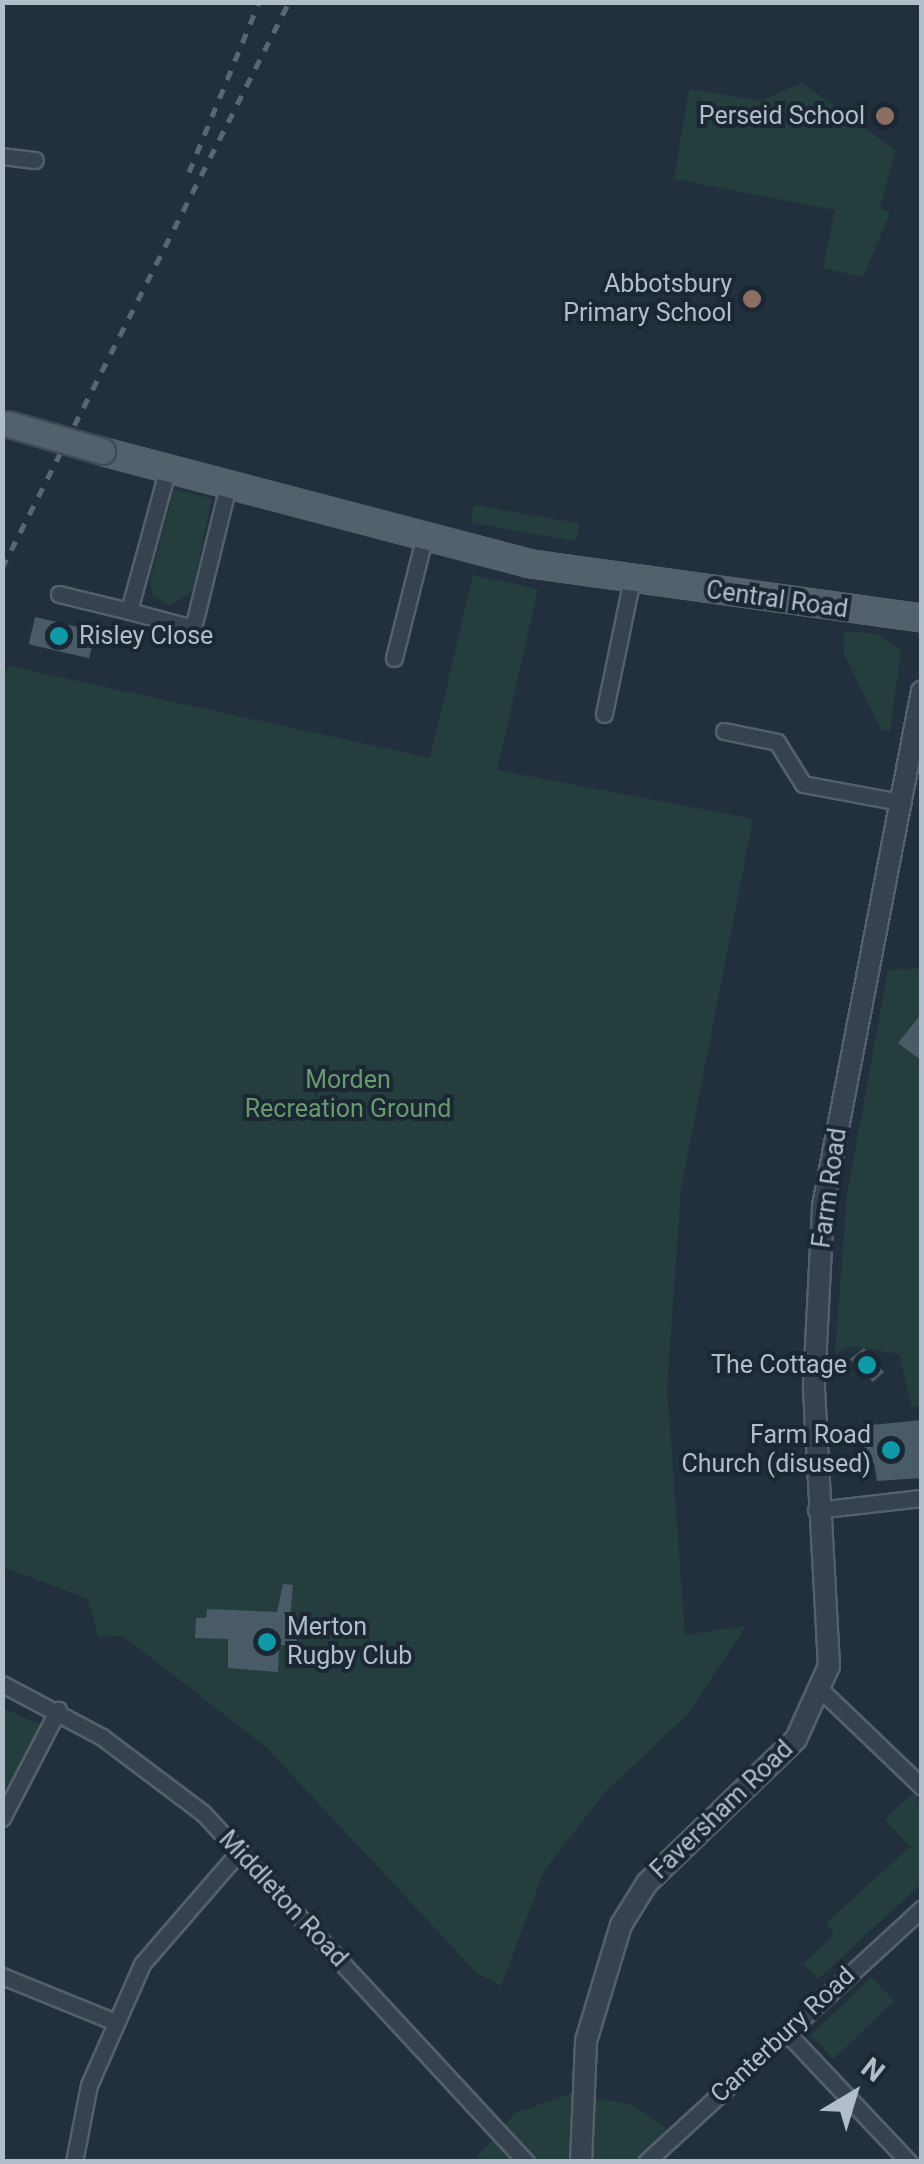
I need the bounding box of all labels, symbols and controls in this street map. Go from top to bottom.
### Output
place label: Perseid School [699,101,865,131]
marker: Perseid School [874,105,896,127]
place label: Abbotsbury Primary School [563,270,732,329]
marker: Abbotsbury Primary School [741,288,763,310]
street label: Central Road [704,575,850,625]
place label: Risley Close [79,621,213,651]
marker: Risley Close [48,625,70,647]
park label: Morden Recreation Ground [245,1066,451,1125]
street label: Farm Road [807,1126,853,1250]
place label: The Cottage [711,1350,847,1380]
marker: The Cottage [856,1354,878,1376]
place label: Farm Road Church (disused) [681,1421,871,1480]
marker: Farm Road Church (disused) [880,1439,902,1461]
place label: Merton Rugby Club [287,1613,412,1672]
marker: Merton Rugby Club [256,1631,278,1653]
street label: Faversham Road [645,1735,799,1885]
street label: Middleton Road [212,1825,354,1973]
street label: Canterbury Road [705,1961,861,2109]
north arrow [804,2044,904,2144]
text: N [855,2051,891,2089]

